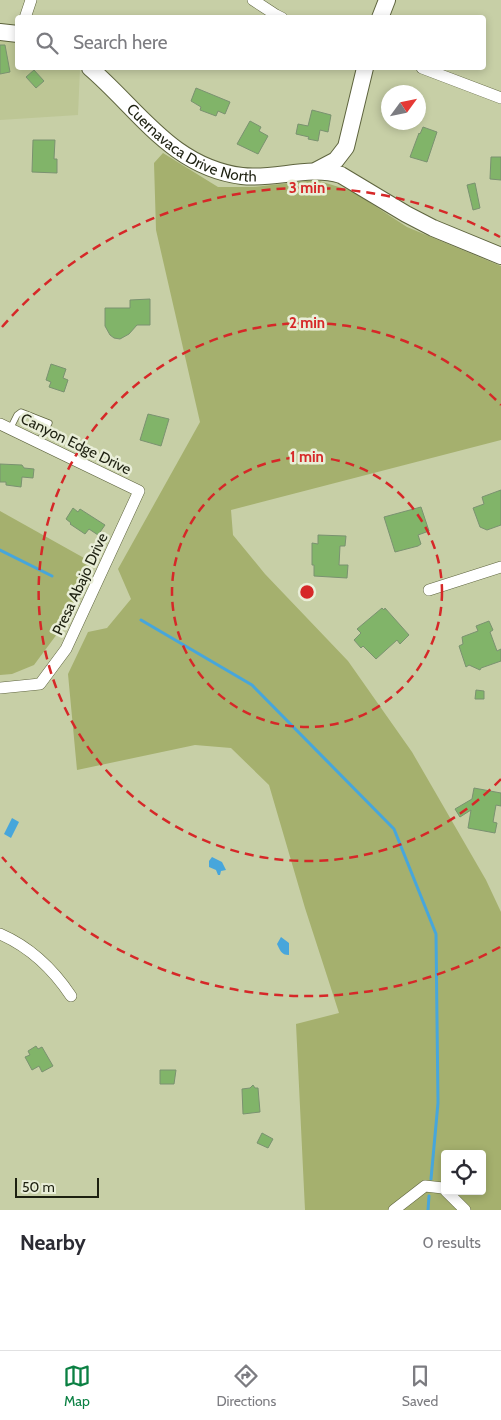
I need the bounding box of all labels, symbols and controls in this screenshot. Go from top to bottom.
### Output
search box [15,15,486,70]
icon: search [33,29,61,57]
text: Search here [73,31,167,54]
north arrow [381,85,426,130]
street label: Cuernavaca Drive North [123,100,257,186]
text: 3 min [289,179,325,197]
text: 2 min [289,314,325,332]
street label: Canyon Edge Drive [18,409,134,479]
text: 1 min [290,448,324,466]
street label: Presa Abajo Drive [48,530,112,638]
centre of rings [298,583,316,601]
map controls [441,1150,486,1195]
button: locate [441,1150,486,1195]
scale bar [15,1175,99,1198]
text: 50 m [22,1178,55,1196]
text: Nearby [20,1230,86,1255]
text: 0 results [422,1233,481,1252]
tab: Map [63,1362,91,1410]
tab: Directions [216,1362,276,1410]
tab: Saved [402,1362,438,1410]

